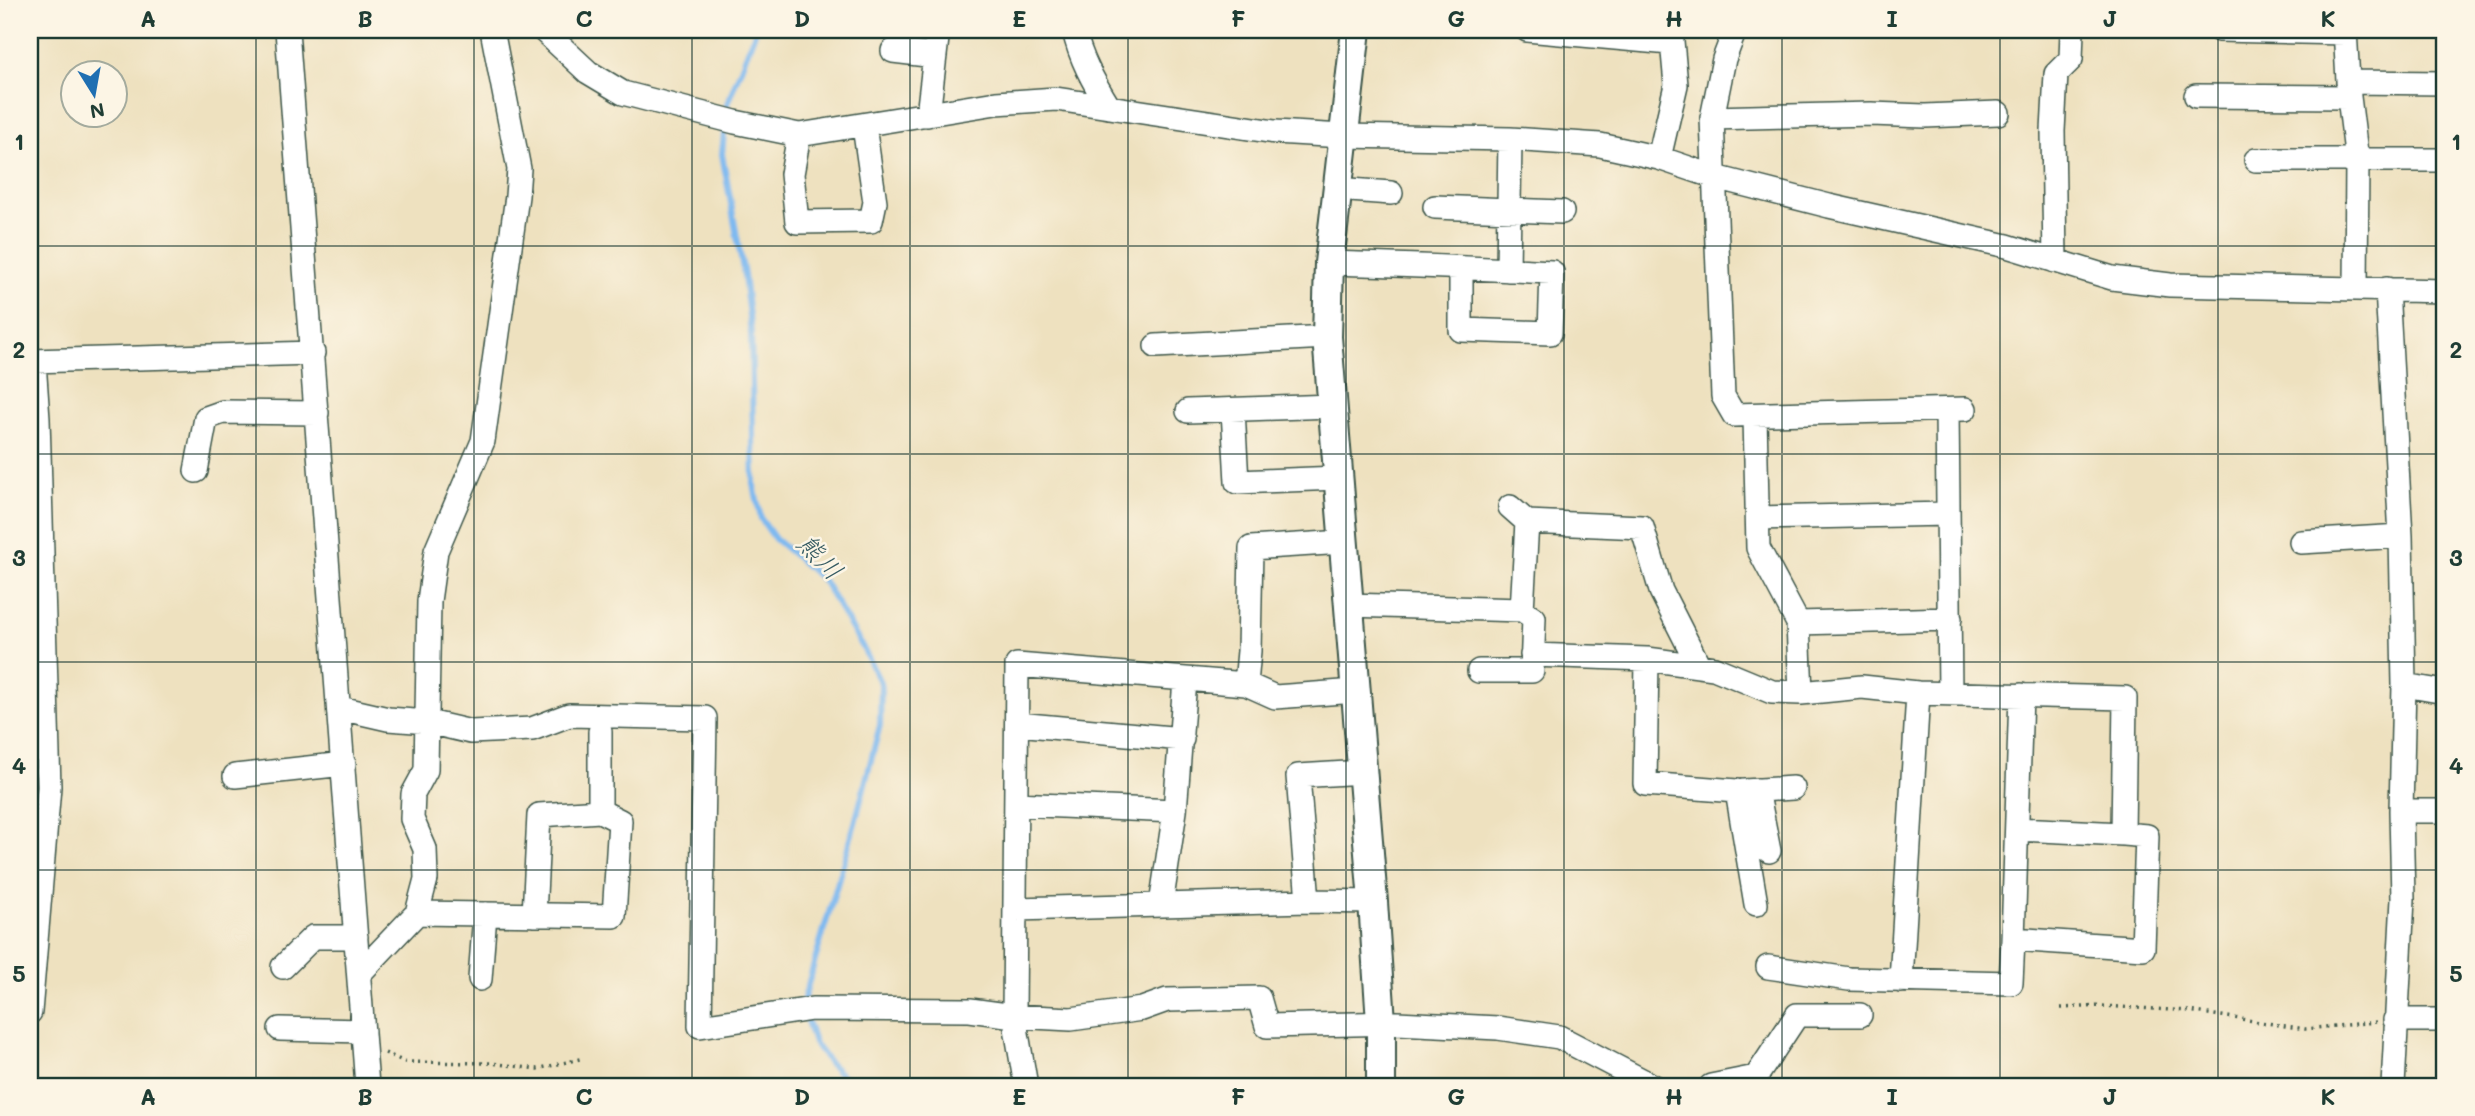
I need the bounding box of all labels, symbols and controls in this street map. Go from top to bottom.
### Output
text: A [140,3,156,33]
text: B [357,3,373,33]
text: C [575,3,593,33]
text: D [794,3,810,33]
text: E [1012,3,1026,33]
text: F [1231,3,1245,33]
text: G [1447,3,1465,33]
text: H [1665,3,1683,33]
text: I [1886,3,1898,33]
text: J [2102,3,2118,33]
text: K [2320,3,2336,33]
north arrow [60,60,130,130]
text: N [88,98,107,125]
text: 1 [14,126,24,156]
text: 1 [2451,126,2461,156]
text: 2 [13,334,25,364]
text: 2 [2450,334,2462,364]
water label: 熊川 [790,526,851,587]
text: 3 [12,542,26,572]
text: 3 [2449,542,2463,572]
text: 4 [12,750,26,780]
text: 4 [2449,750,2463,780]
text: 5 [12,958,26,988]
text: 5 [2449,958,2463,988]
text: A [140,1081,156,1111]
text: B [357,1081,373,1111]
text: C [575,1081,593,1111]
text: D [794,1081,810,1111]
text: E [1012,1081,1026,1111]
text: F [1231,1081,1245,1111]
text: G [1447,1081,1465,1111]
text: H [1665,1081,1683,1111]
text: I [1886,1081,1898,1111]
text: J [2102,1081,2118,1111]
text: K [2320,1081,2336,1111]

